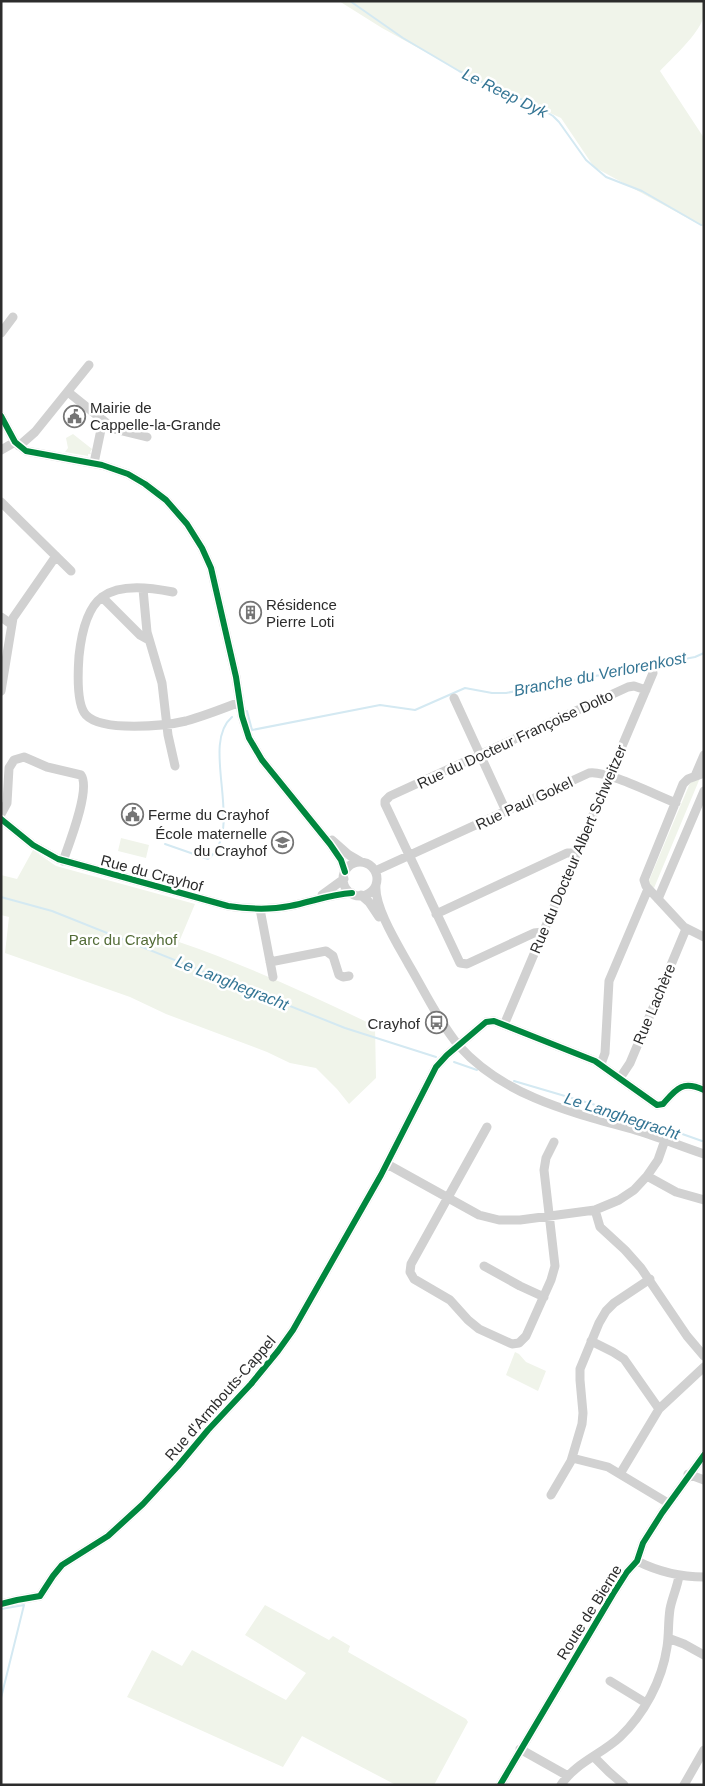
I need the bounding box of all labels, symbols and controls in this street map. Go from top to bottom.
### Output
water label: Le Reep Dyk [460,65,551,121]
place label: Mairie de Cappelle-la-Grande [90,399,221,433]
public building icon: Mairie de Cappelle-la-Grande [62,404,86,428]
place label: Résidence Pierre Loti [266,596,337,630]
building icon: Résidence Pierre Loti [238,601,262,625]
water label: Branche du Verlorenkost [512,649,688,699]
street label: Rue du Docteur Françoise Dolto [414,686,616,792]
street label: Rue du Docteur Albert Schweitzer [526,742,630,956]
street label: Rue Paul Gokel [473,773,575,833]
public building icon: Ferme du Crayhof [120,802,144,826]
place label: Ferme du Crayhof [148,806,270,823]
place label: École maternelle du Crayhof [155,825,268,859]
school or university icon: École maternelle du Crayhof [271,830,295,854]
street label: Rue du Crayhof [99,851,206,895]
park label: Parc du Crayhof [69,931,178,948]
water label: Le Langhegracht [173,953,291,1014]
street label: Rue Lachère [629,961,679,1047]
bus stop icon: Crayhof [424,1011,448,1035]
place label: Crayhof [367,1015,421,1032]
water label: Le Langhegracht [562,1089,682,1143]
street label: Rue d'Armbouts-Cappel [161,1332,279,1464]
street label: Route de Bierne [553,1562,625,1662]

